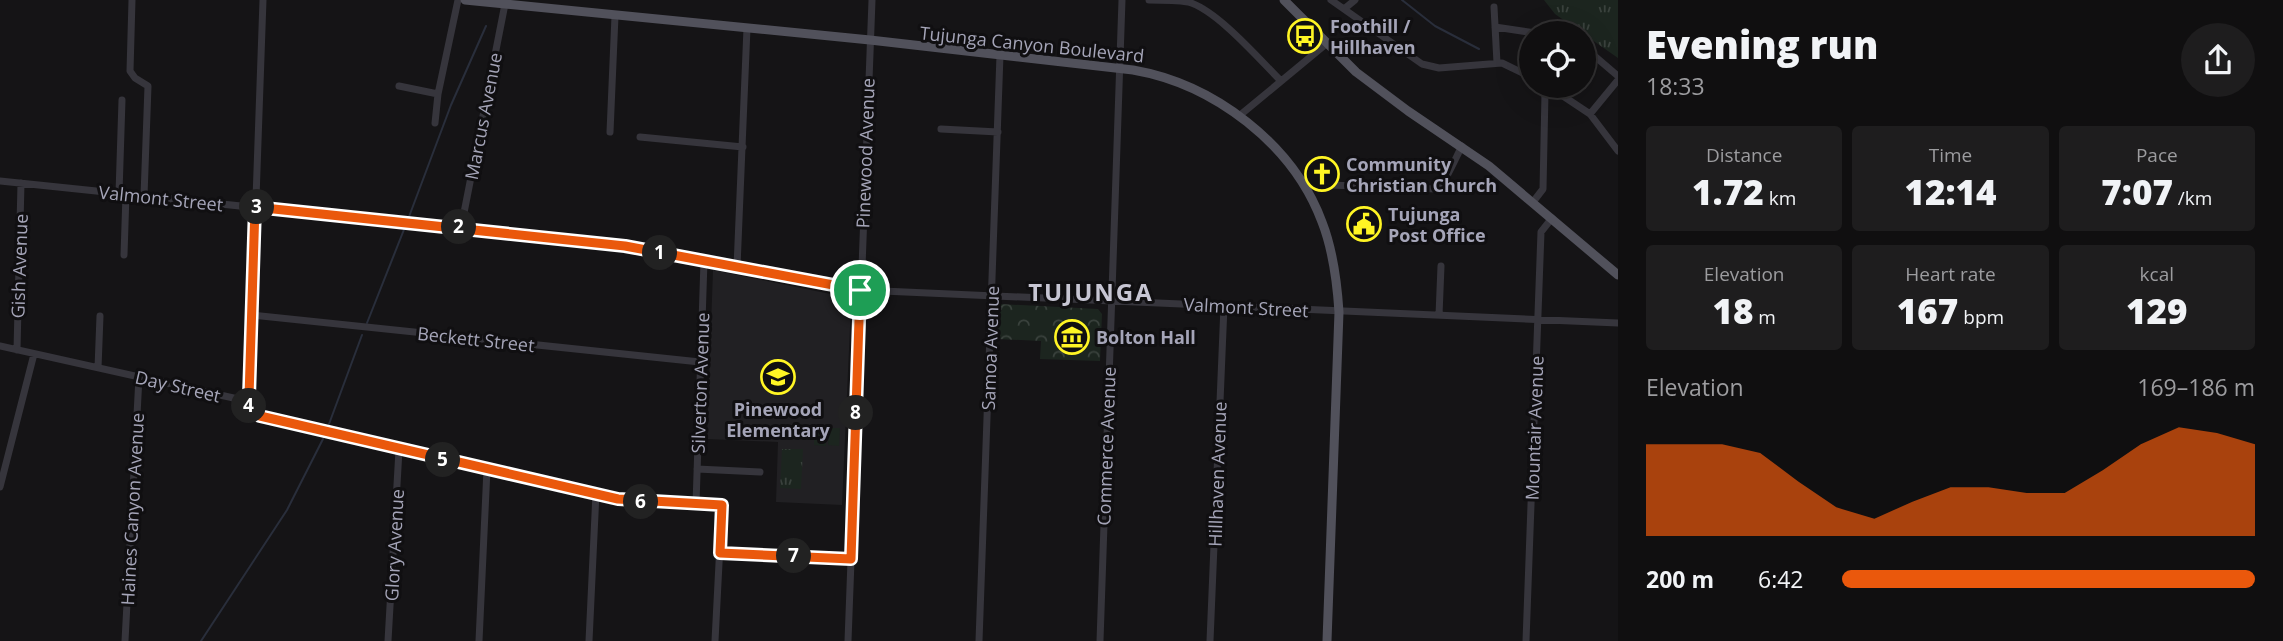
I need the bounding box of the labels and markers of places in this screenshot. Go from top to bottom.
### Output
place label: Foothill / Hillhaven [1330,14,1416,59]
bus stop icon: Foothill / Hillhaven [1286,17,1324,55]
place label: Community Christian Church [1346,152,1497,197]
church icon: Community Christian Church [1303,155,1341,193]
pin: 3 [240,190,274,224]
place label: Tujunga Post Office [1388,202,1486,247]
public building icon: Tujunga Post Office [1345,205,1383,243]
pin: 2 [442,210,476,244]
pin: 1 [642,236,678,270]
pin [830,260,890,320]
museum icon: Bolton Hall [1053,318,1091,356]
place label: Bolton Hall [1096,325,1196,349]
school or university icon: Pinewood Elementary [759,358,797,396]
pin: 4 [232,388,266,424]
pin: 8 [838,396,874,430]
place label: Pinewood Elementary [726,397,830,442]
pin: 5 [426,442,460,477]
pin: 6 [624,484,658,520]
pin: 7 [776,538,812,574]

